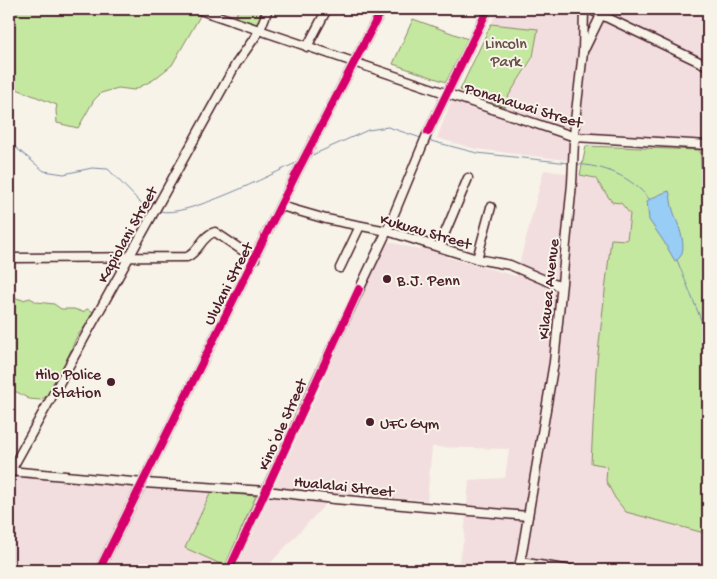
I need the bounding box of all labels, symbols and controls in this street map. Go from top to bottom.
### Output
park label: Lincoln Park [485,36,527,73]
street label: Ponahawai Street [461,80,586,135]
street label: Kapiolani Street [95,183,164,287]
street label: Kukuau Street [377,211,474,256]
street label: Kilauea Avenue [536,237,565,341]
street label: Ululani Street [201,239,260,329]
marker: B.J. Penn [381,273,393,285]
place label: B.J. Penn [396,273,460,292]
place label: Hilo Police Station [35,367,102,404]
street label: Kinoʻole Street [256,375,313,474]
marker: Hilo Police Station [105,376,117,388]
marker: UFC Gym [364,416,376,428]
place label: UFC Gym [380,416,440,435]
street label: Hualalai Street [293,474,396,503]

